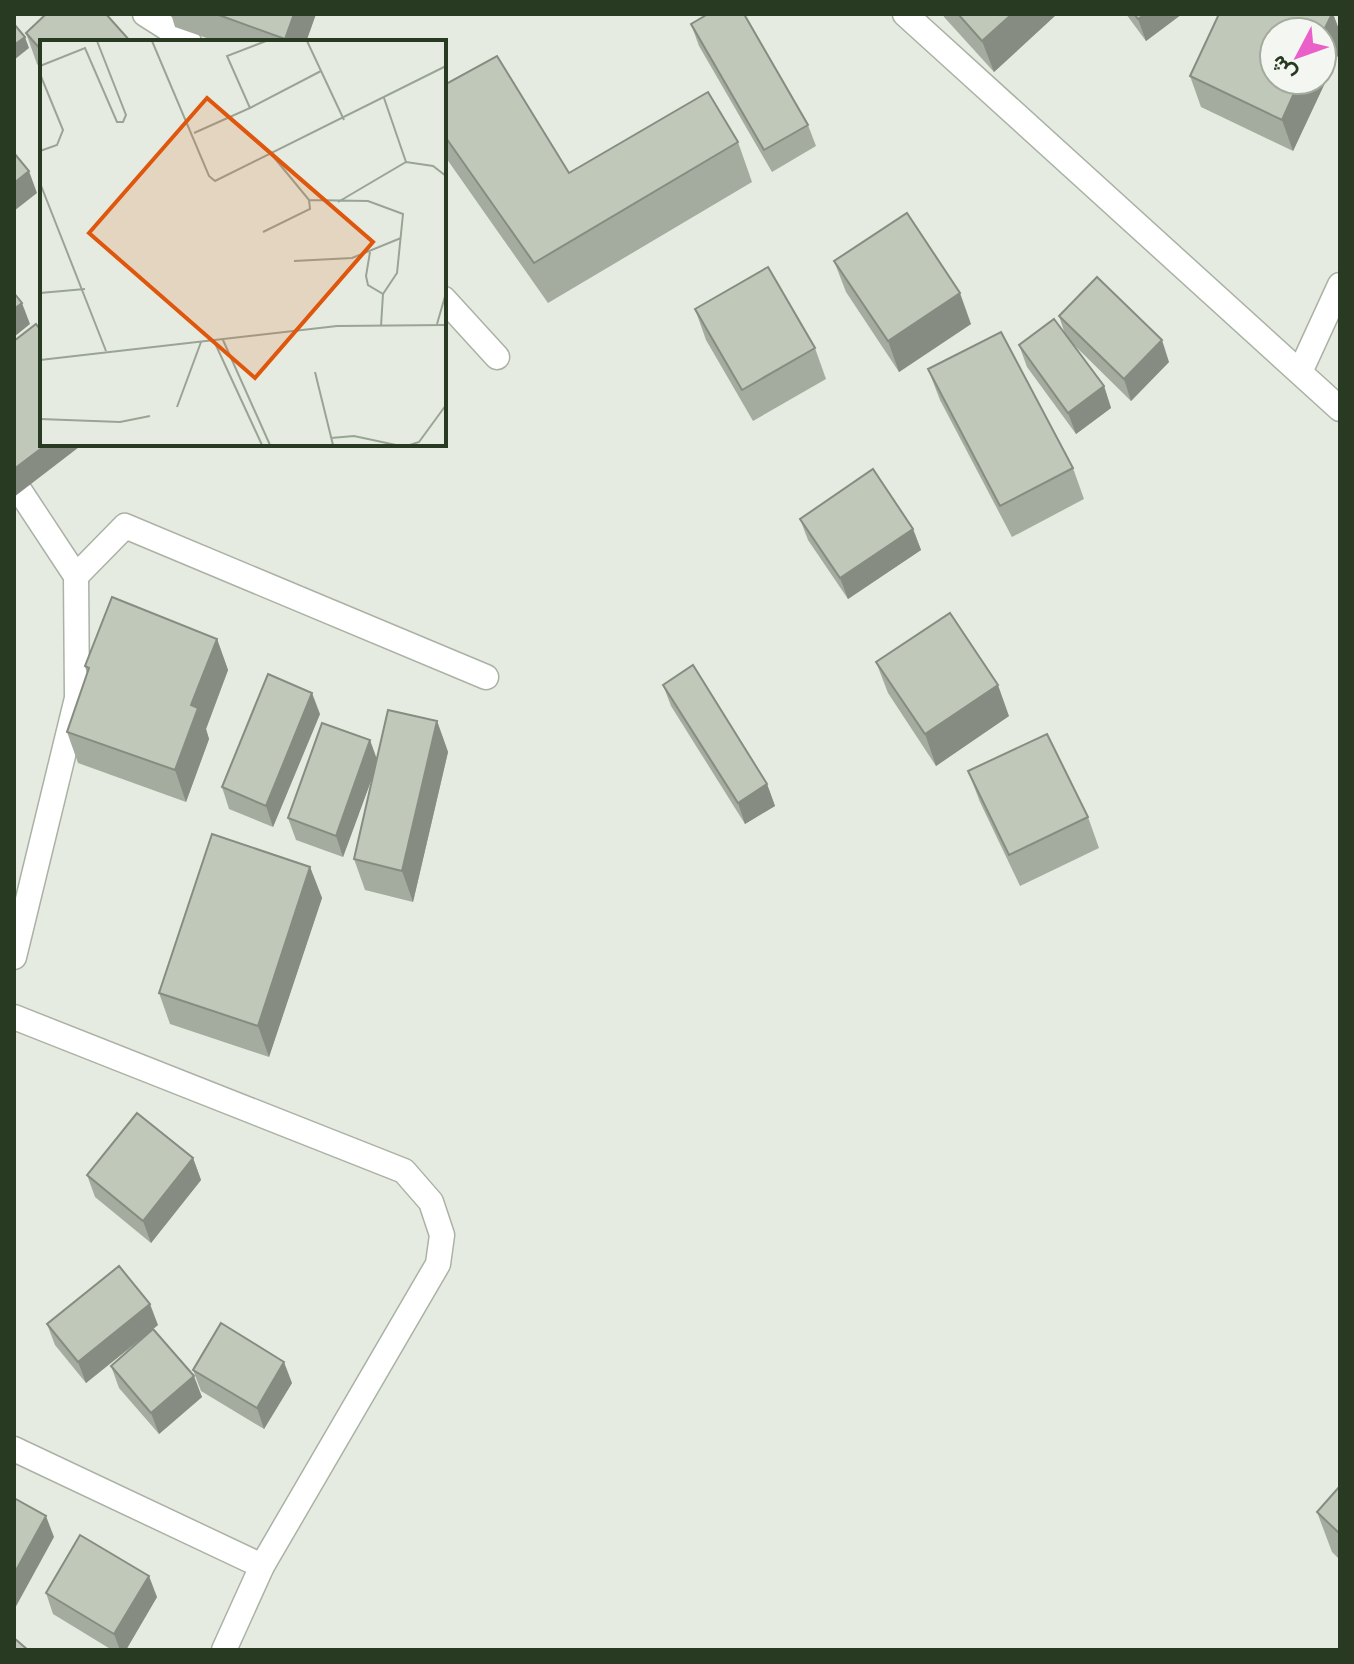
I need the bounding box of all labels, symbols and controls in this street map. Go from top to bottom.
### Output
north arrow [1258,16,1338,96]
inset map [40,40,446,446]
text: ش [1263,49,1304,89]

